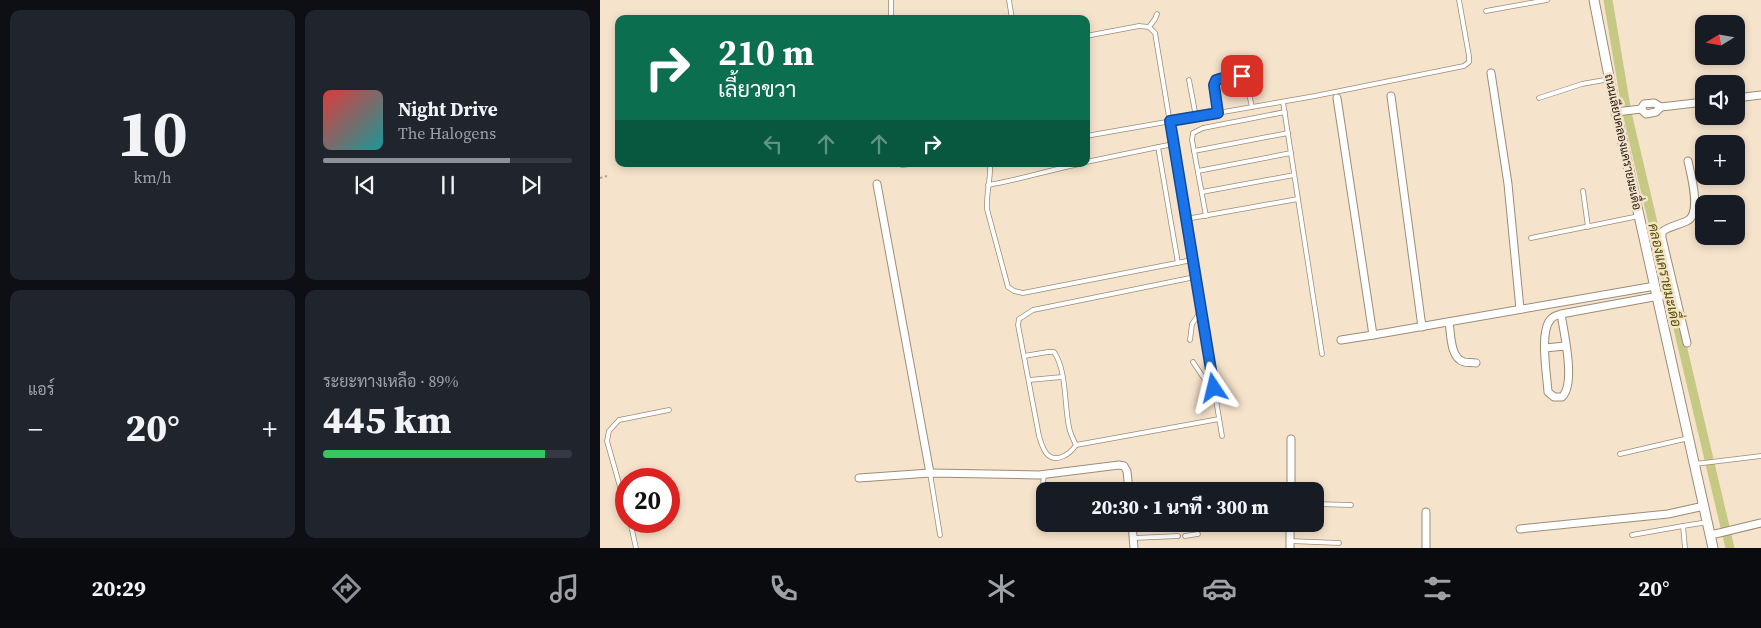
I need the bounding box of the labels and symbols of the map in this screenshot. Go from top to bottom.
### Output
north arrow [1695,15,1745,65]
pin [1221,55,1263,97]
street label: ถนนเลียบคลองแครายมะเดื่อ [1601,72,1648,211]
water label: คลองแครายมะเดื่อ [1643,221,1689,329]
position arrow [1187,361,1239,413]
speed limit sign: 20 [615,468,680,533]

